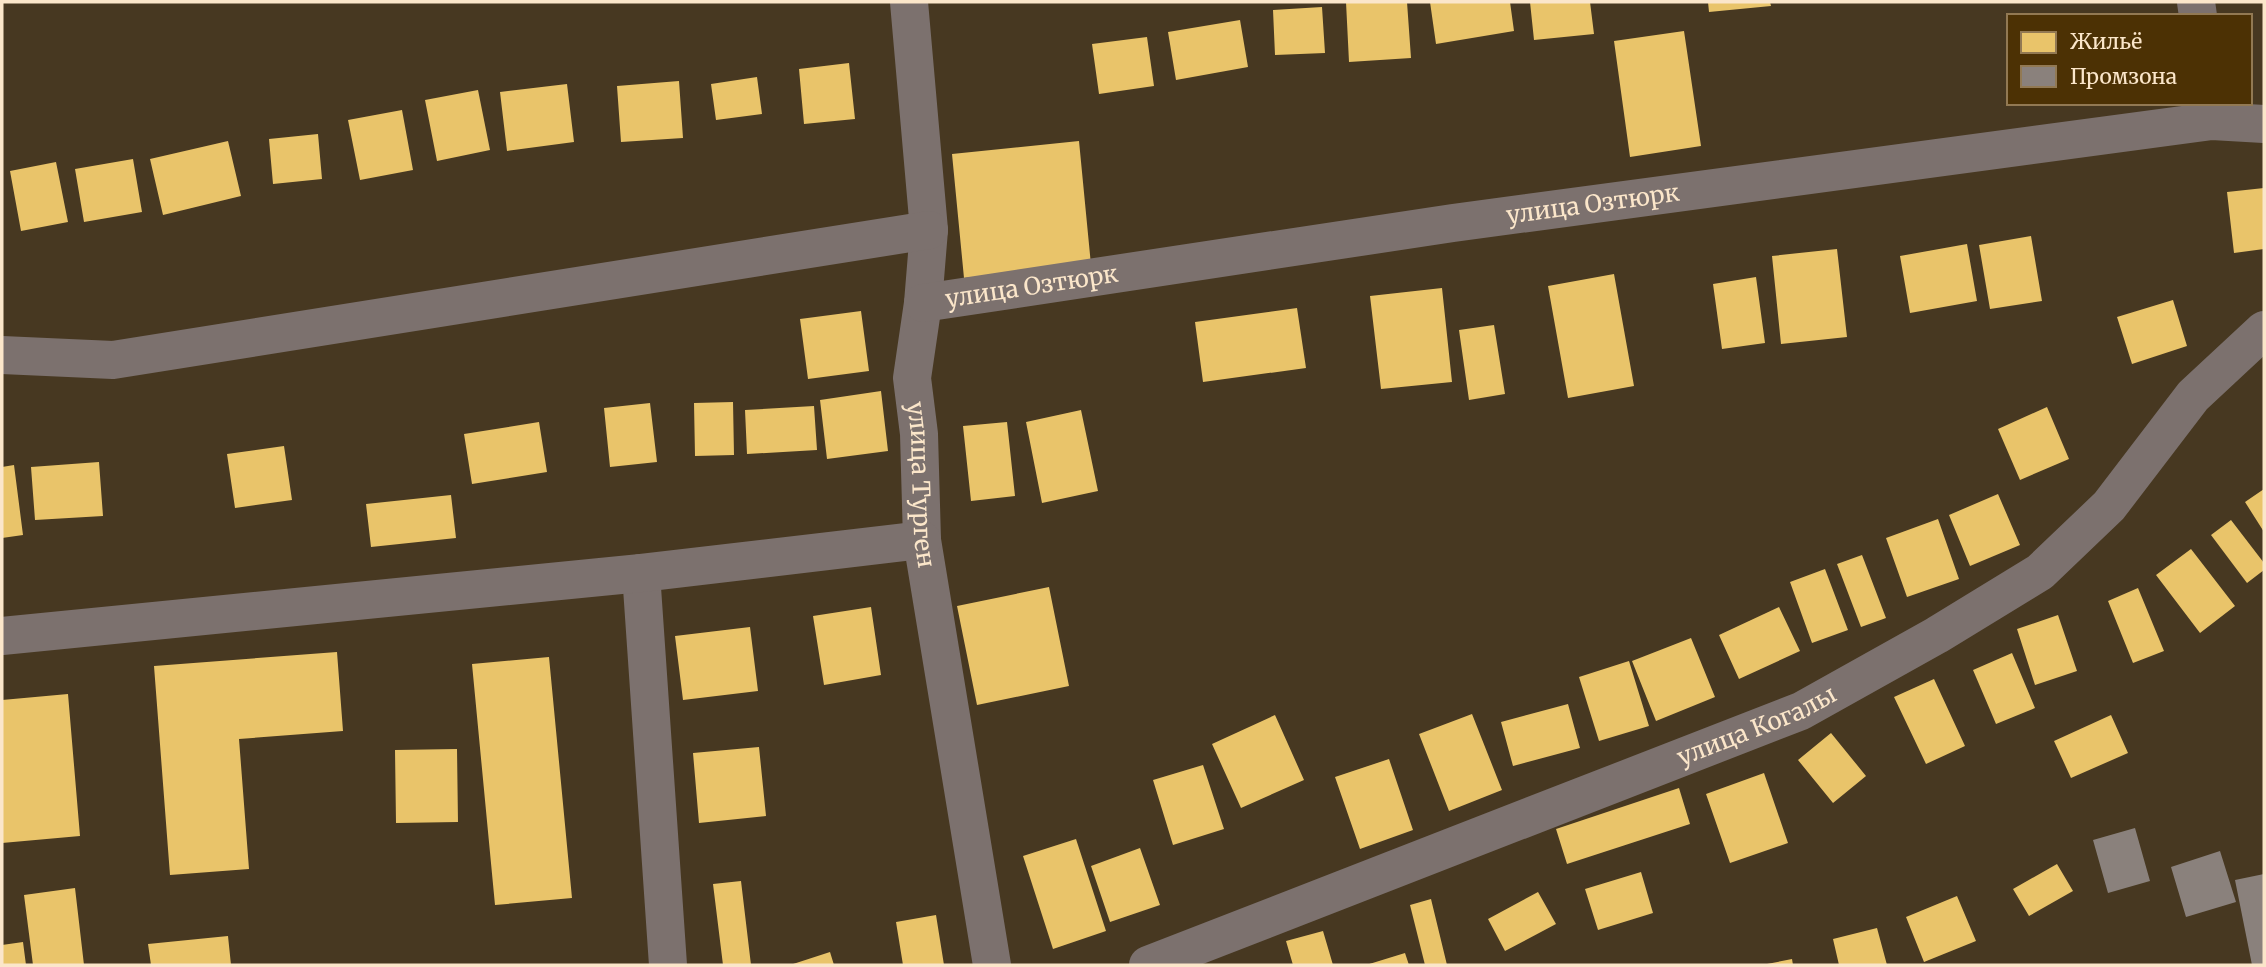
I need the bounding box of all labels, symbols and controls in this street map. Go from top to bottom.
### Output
legend [2007,14,2252,105]
text: Жильё [2070,28,2142,55]
text: Промзона [2070,63,2177,90]
street label: улица Озтюрк [1504,177,1681,231]
street label: улица Озтюрк [943,258,1120,314]
street label: улица Турген [900,400,942,570]
street label: улица Когалы [1673,678,1842,773]

